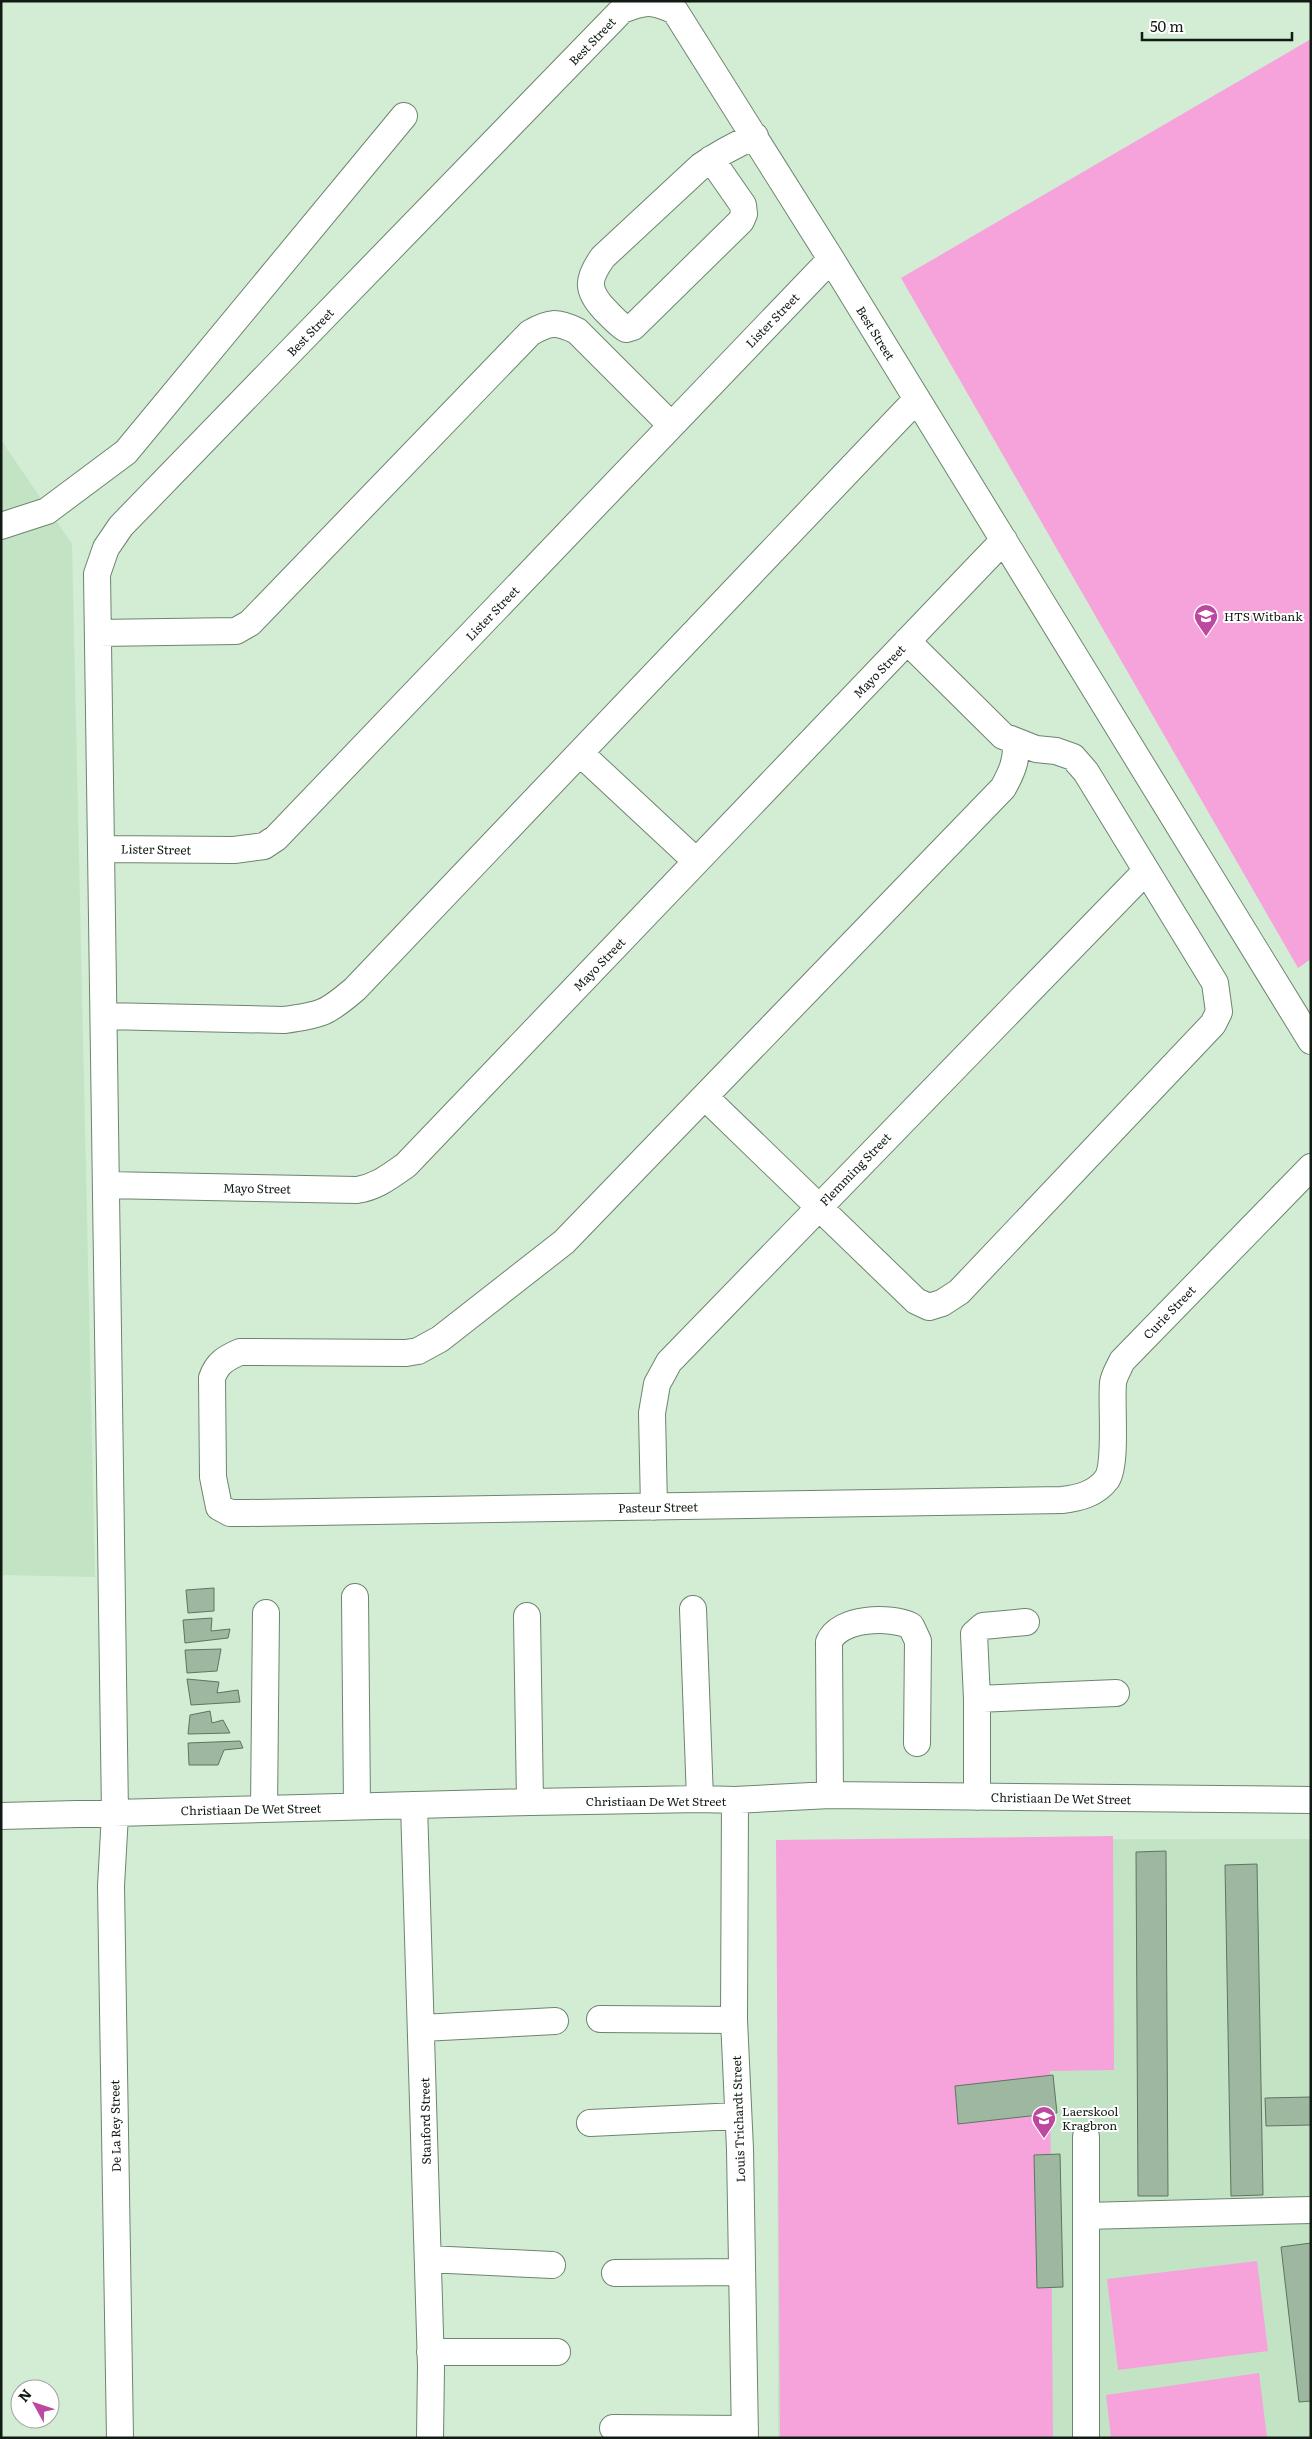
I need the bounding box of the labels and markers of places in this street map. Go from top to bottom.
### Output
school or university icon: HTS Witbank [1193,603,1219,637]
place label: HTS Witbank [1224,607,1303,625]
place label: Laerskool Kragbron [1062,2102,1118,2134]
school or university icon: Laerskool Kragbron [1031,2105,1057,2139]

